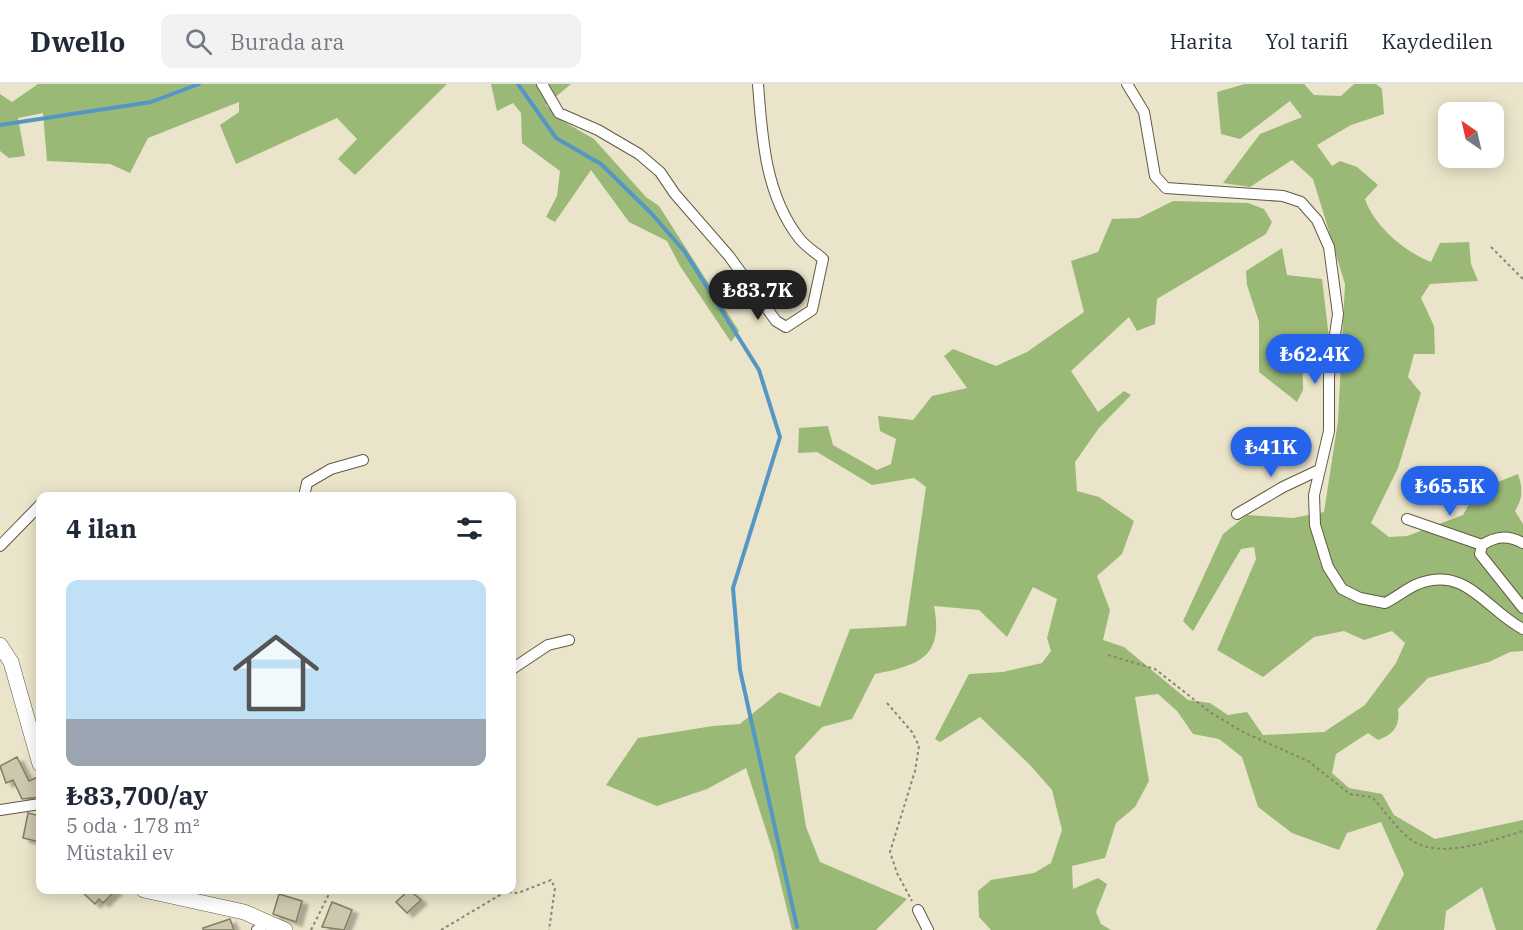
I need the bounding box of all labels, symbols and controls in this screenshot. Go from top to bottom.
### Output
search box [161,14,581,68]
text: Dwello [30,23,125,60]
icon: search [182,25,215,58]
text: Burada ara [230,27,344,56]
text: Harita [1170,27,1233,55]
text: Yol tarifi [1266,27,1349,55]
text: Kaydedilen [1382,27,1493,55]
north arrow [1438,102,1504,168]
map controls [1438,102,1504,168]
pin: ₺83.7K [709,270,807,321]
text: ₺83.7K [723,276,793,303]
pin: ₺62.4K [1266,334,1364,385]
text: ₺62.4K [1280,340,1350,367]
pin: ₺41K [1235,427,1307,478]
text: ₺41K [1245,433,1297,460]
pin: ₺65.5K [1401,466,1499,517]
text: ₺65.5K [1415,472,1485,499]
text: 4 ilan [66,511,137,545]
icon: filters [453,512,486,545]
icon: home [222,619,330,727]
text: ₺83,700/ay [66,778,208,812]
text: 5 oda · 178 m² [66,812,200,839]
text: Müstakil ev [66,839,173,866]

